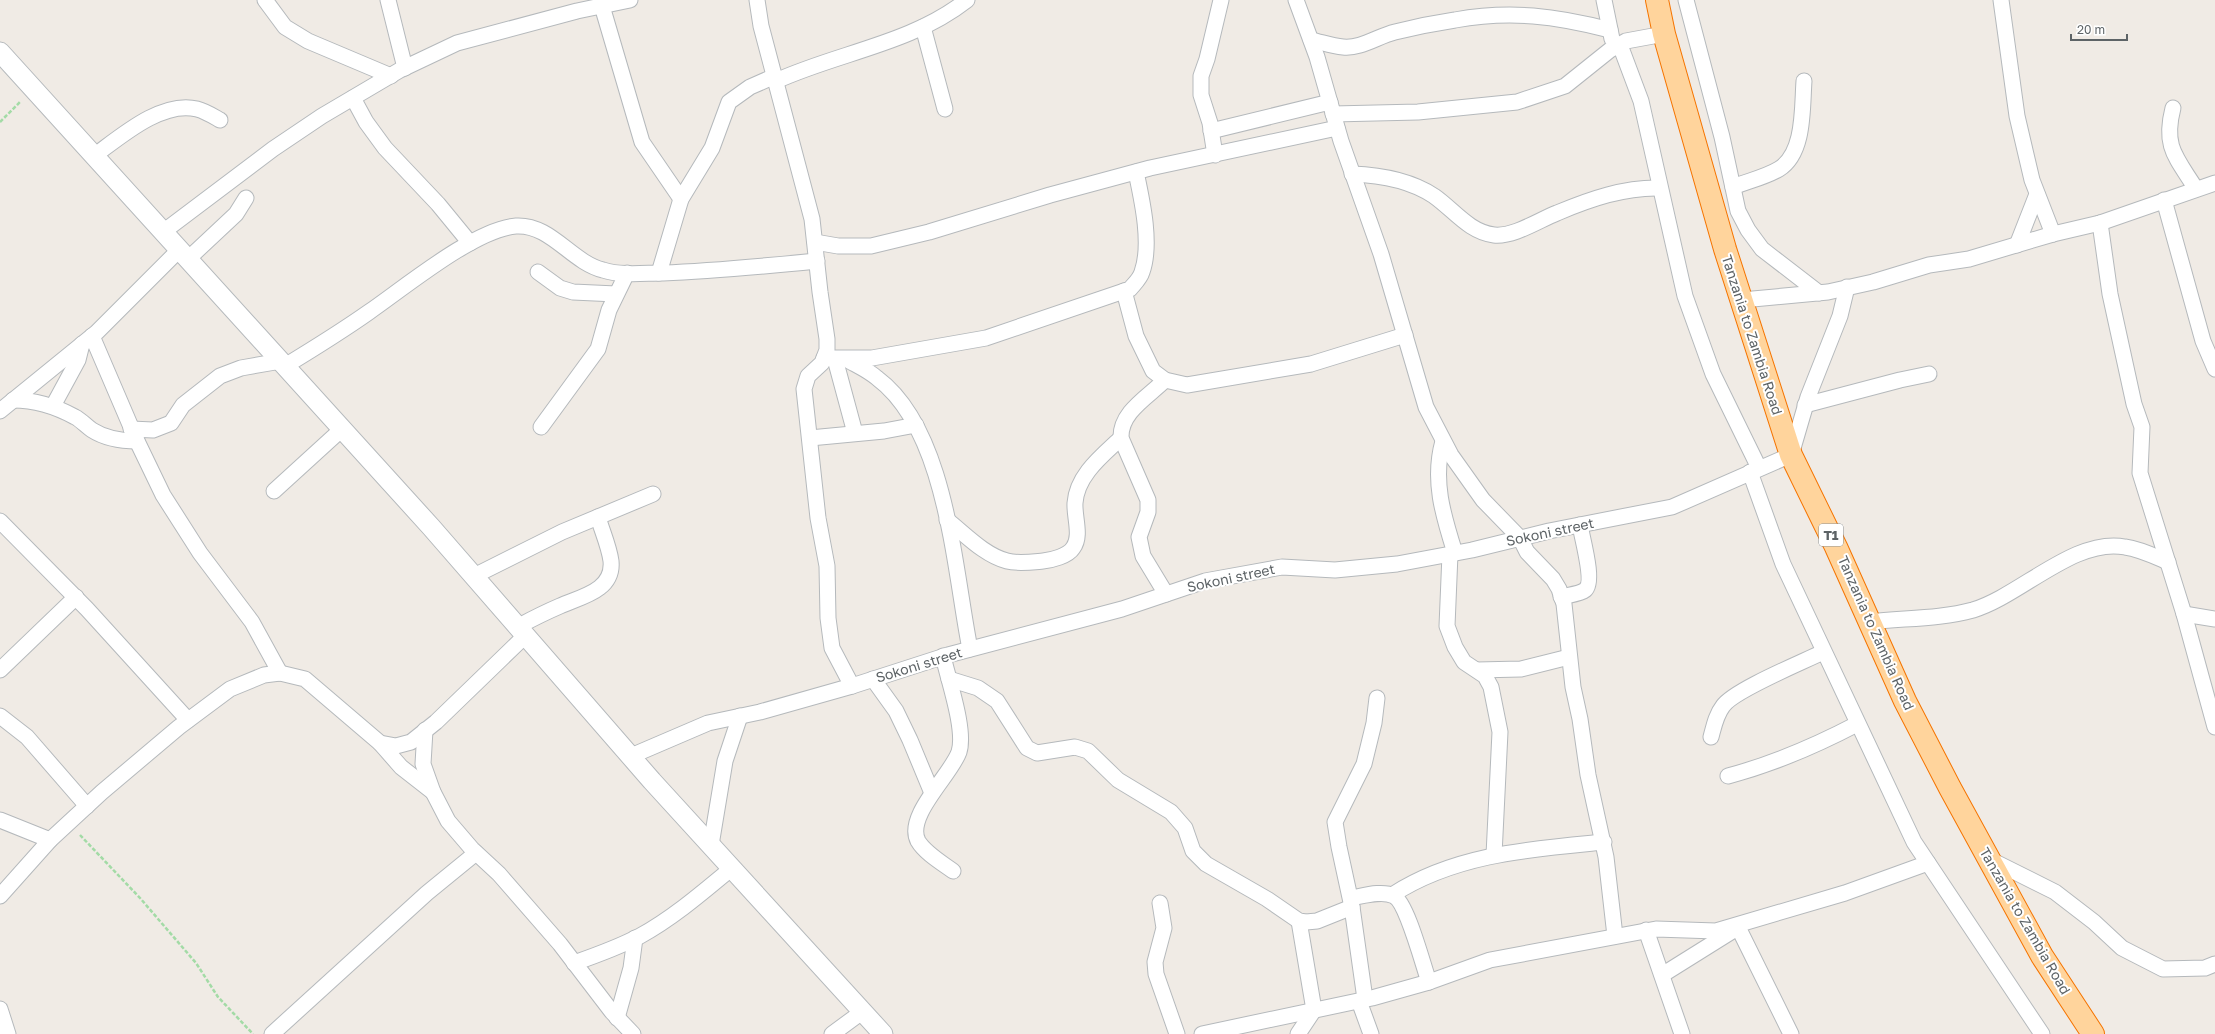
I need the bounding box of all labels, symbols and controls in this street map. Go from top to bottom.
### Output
scale bar [2071,16,2127,42]
text: 20 m [2077,22,2105,37]
street label: Tanzania to Zambia Road [1719,253,1786,417]
street label: Sokoni street [1504,514,1595,549]
road number: T1 [1819,524,1843,546]
street label: Tanzania to Zambia Road [1835,553,1918,713]
street label: Sokoni street [1185,560,1276,595]
street label: Sokoni street [874,643,964,686]
street label: Tanzania to Zambia Road [1976,844,2075,997]

